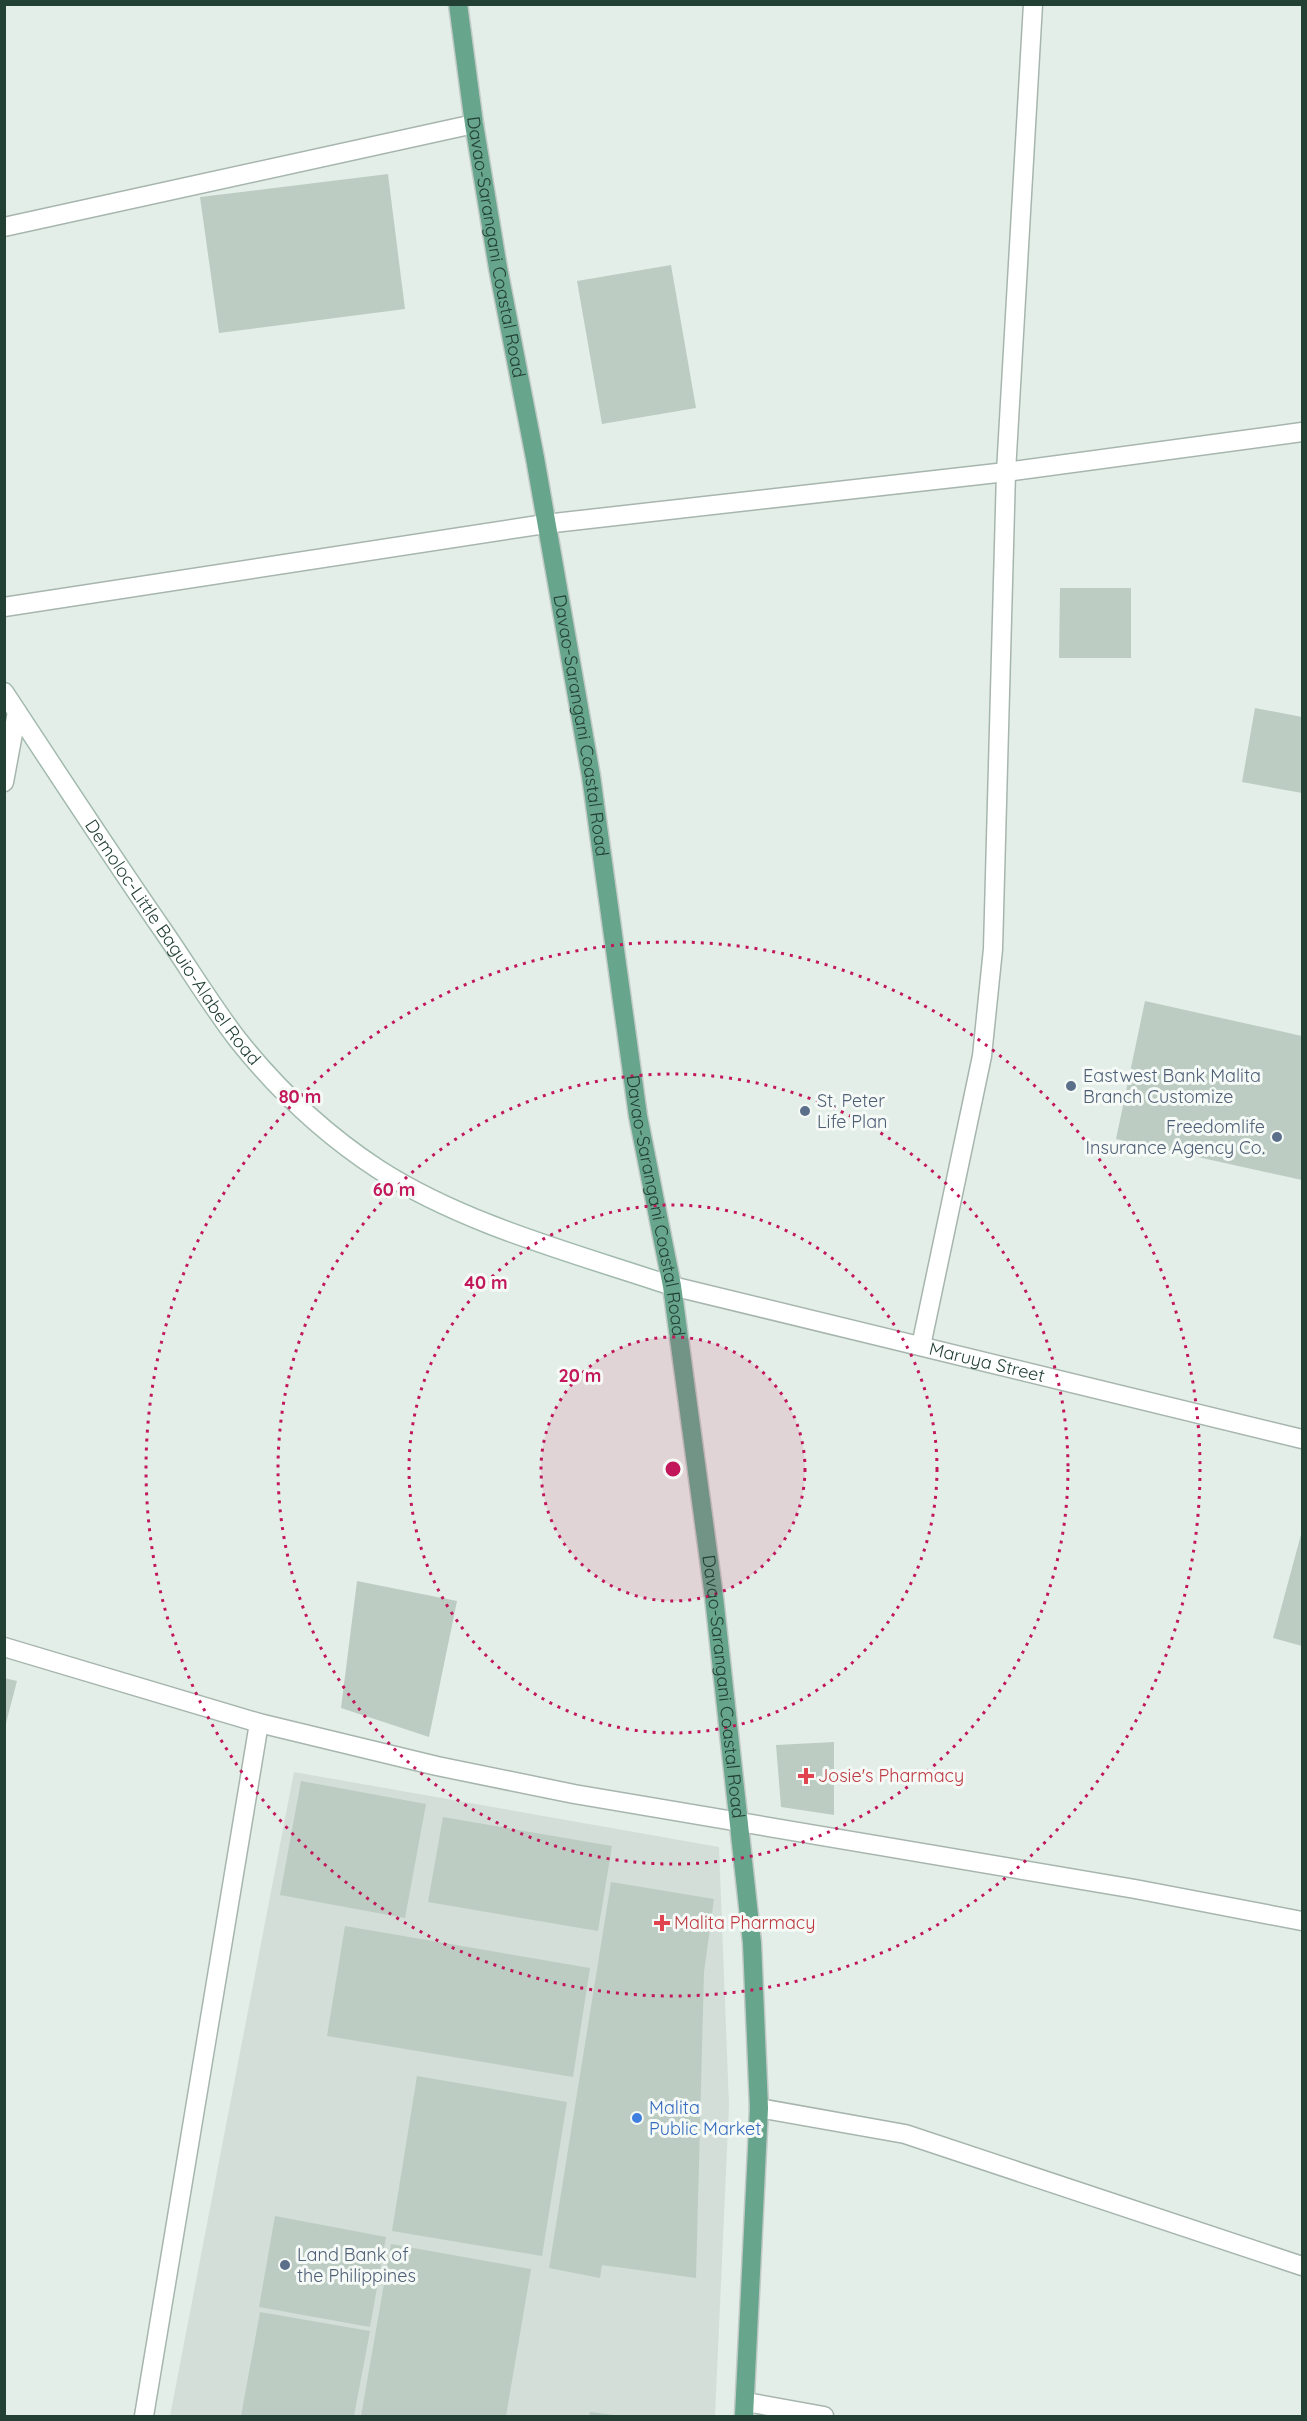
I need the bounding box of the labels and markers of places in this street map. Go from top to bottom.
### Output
place label: Eastwest Bank Malita Branch Customize [1083,1064,1261,1108]
marker: Eastwest Bank Malita Branch Customize [1064,1079,1078,1093]
place label: St. Peter Life Plan [817,1089,888,1133]
marker: St. Peter Life Plan [798,1104,812,1118]
place label: Freedomlife Insurance Agency Co. [1086,1115,1265,1159]
marker: Freedomlife Insurance Agency Co. [1270,1130,1284,1144]
centre of rings [663,1459,683,1479]
place label: Josie's Pharmacy [818,1764,964,1787]
marker: Josie's Pharmacy [799,1769,813,1783]
place label: Malita Pharmacy [674,1911,815,1934]
marker: Malita Pharmacy [655,1916,669,1930]
place label: Malita Public Market [649,2096,761,2140]
marker: Malita Public Market [630,2111,644,2125]
place label: Land Bank of the Philippines [297,2243,416,2287]
marker: Land Bank of the Philippines [278,2258,292,2272]

